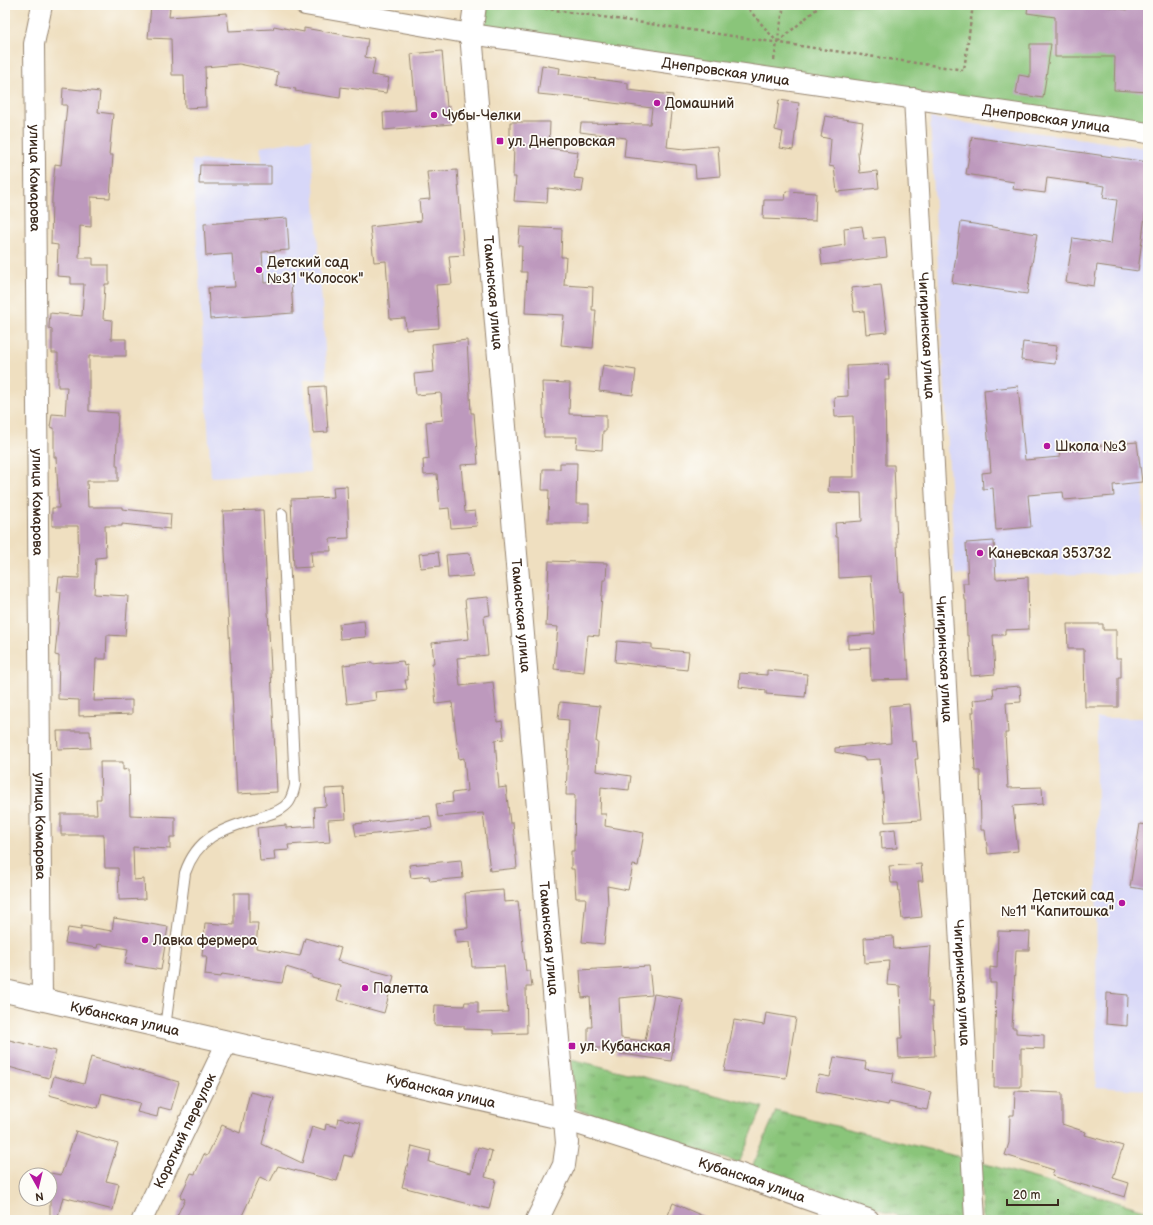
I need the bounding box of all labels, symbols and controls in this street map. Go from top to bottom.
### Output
street label: Днепровская улица [661,54,792,89]
place label: Домашний [665,95,734,112]
marker: Домашний [652,98,662,108]
street label: Днепровская улица [981,100,1112,136]
place label: Чубы-Челки [442,107,521,124]
marker: Чубы-Челки [429,110,439,120]
street label: улица Комарова [26,124,44,233]
place label: ул. Днепровская [508,133,616,150]
marker: ул. Днепровская [495,136,505,146]
street label: Таманская улица [480,235,507,351]
place label: Детский сад №31 "Колосок" [267,254,363,287]
marker: Детский сад №31 "Колосок" [254,265,264,275]
street label: Чигиринская улица [915,272,939,400]
place label: Школа №3 [1055,438,1127,455]
marker: Школа №3 [1042,441,1052,451]
street label: улица Комарова [29,448,47,557]
place label: Каневская 353732 [988,545,1112,562]
marker: Каневская 353732 [975,548,985,558]
street label: Таманская улица [508,558,535,674]
street label: Чигиринская улица [933,595,956,724]
street label: улица Комарова [32,772,50,881]
street label: Таманская улица [536,881,563,997]
place label: Детский сад №11 "Капитошка" [1001,887,1114,920]
marker: Детский сад №11 "Капитошка" [1117,898,1127,908]
street label: Чигиринская улица [950,919,974,1047]
place label: Лавка фермера [152,932,258,949]
marker: Лавка фермера [140,935,150,945]
place label: Палетта [373,980,429,997]
marker: Палетта [360,983,370,993]
street label: Кубанская улица [68,998,182,1039]
place label: ул. Кубанская [580,1038,671,1055]
marker: ул. Кубанская [567,1041,577,1051]
street label: Короткий переулок [150,1070,220,1191]
street label: Кубанская улица [384,1070,498,1112]
street label: Кубанская улица [696,1154,809,1206]
north arrow [18,1167,58,1207]
scale bar [1007,1181,1058,1207]
text: 20 m [1013,1188,1040,1203]
text: N [34,1189,44,1203]

